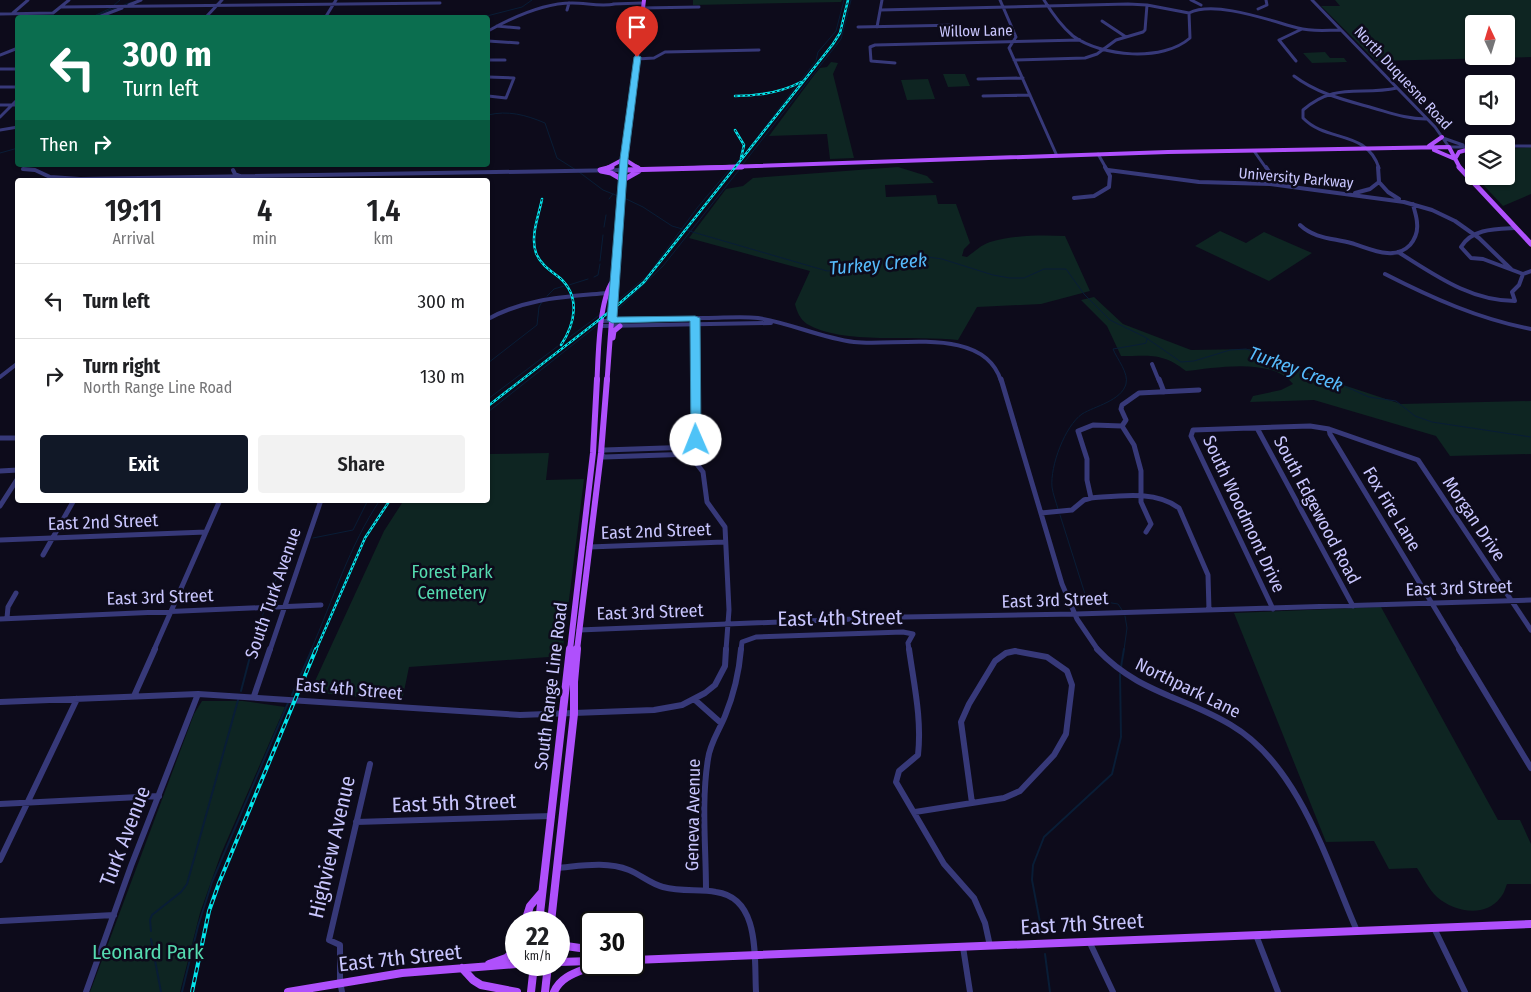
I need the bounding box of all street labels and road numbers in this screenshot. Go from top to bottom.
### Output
street label: Willow Lane [939,21,1013,41]
street label: North Duquesne Road [1350,23,1456,133]
street label: University Parkway [1238,164,1354,192]
street label: South Woodmont Drive [1198,432,1290,596]
street label: South Edgewood Road [1269,432,1365,588]
street label: Fox Fire Lane [1358,463,1426,555]
street label: Morgan Drive [1438,473,1510,565]
street label: East 2nd Street [48,509,159,535]
street label: East 2nd Street [601,518,712,544]
street label: South Turk Avenue [240,524,306,662]
street label: East 3rd Street [1405,575,1513,601]
street label: East 3rd Street [106,584,214,610]
street label: East 3rd Street [1001,587,1109,613]
street label: East 3rd Street [596,599,704,625]
street label: South Range Line Road [530,601,572,771]
street label: East 4th Street [777,604,903,632]
street label: Northpark Lane [1132,653,1244,723]
street label: East 4th Street [295,673,404,705]
street label: Geneva Avenue [681,759,705,871]
street label: Highview Avenue [303,773,361,921]
street label: Turk Avenue [94,782,156,890]
street label: East 5th Street [391,788,517,818]
street label: East 7th Street [1020,908,1144,940]
street label: East 7th Street [337,939,463,977]

